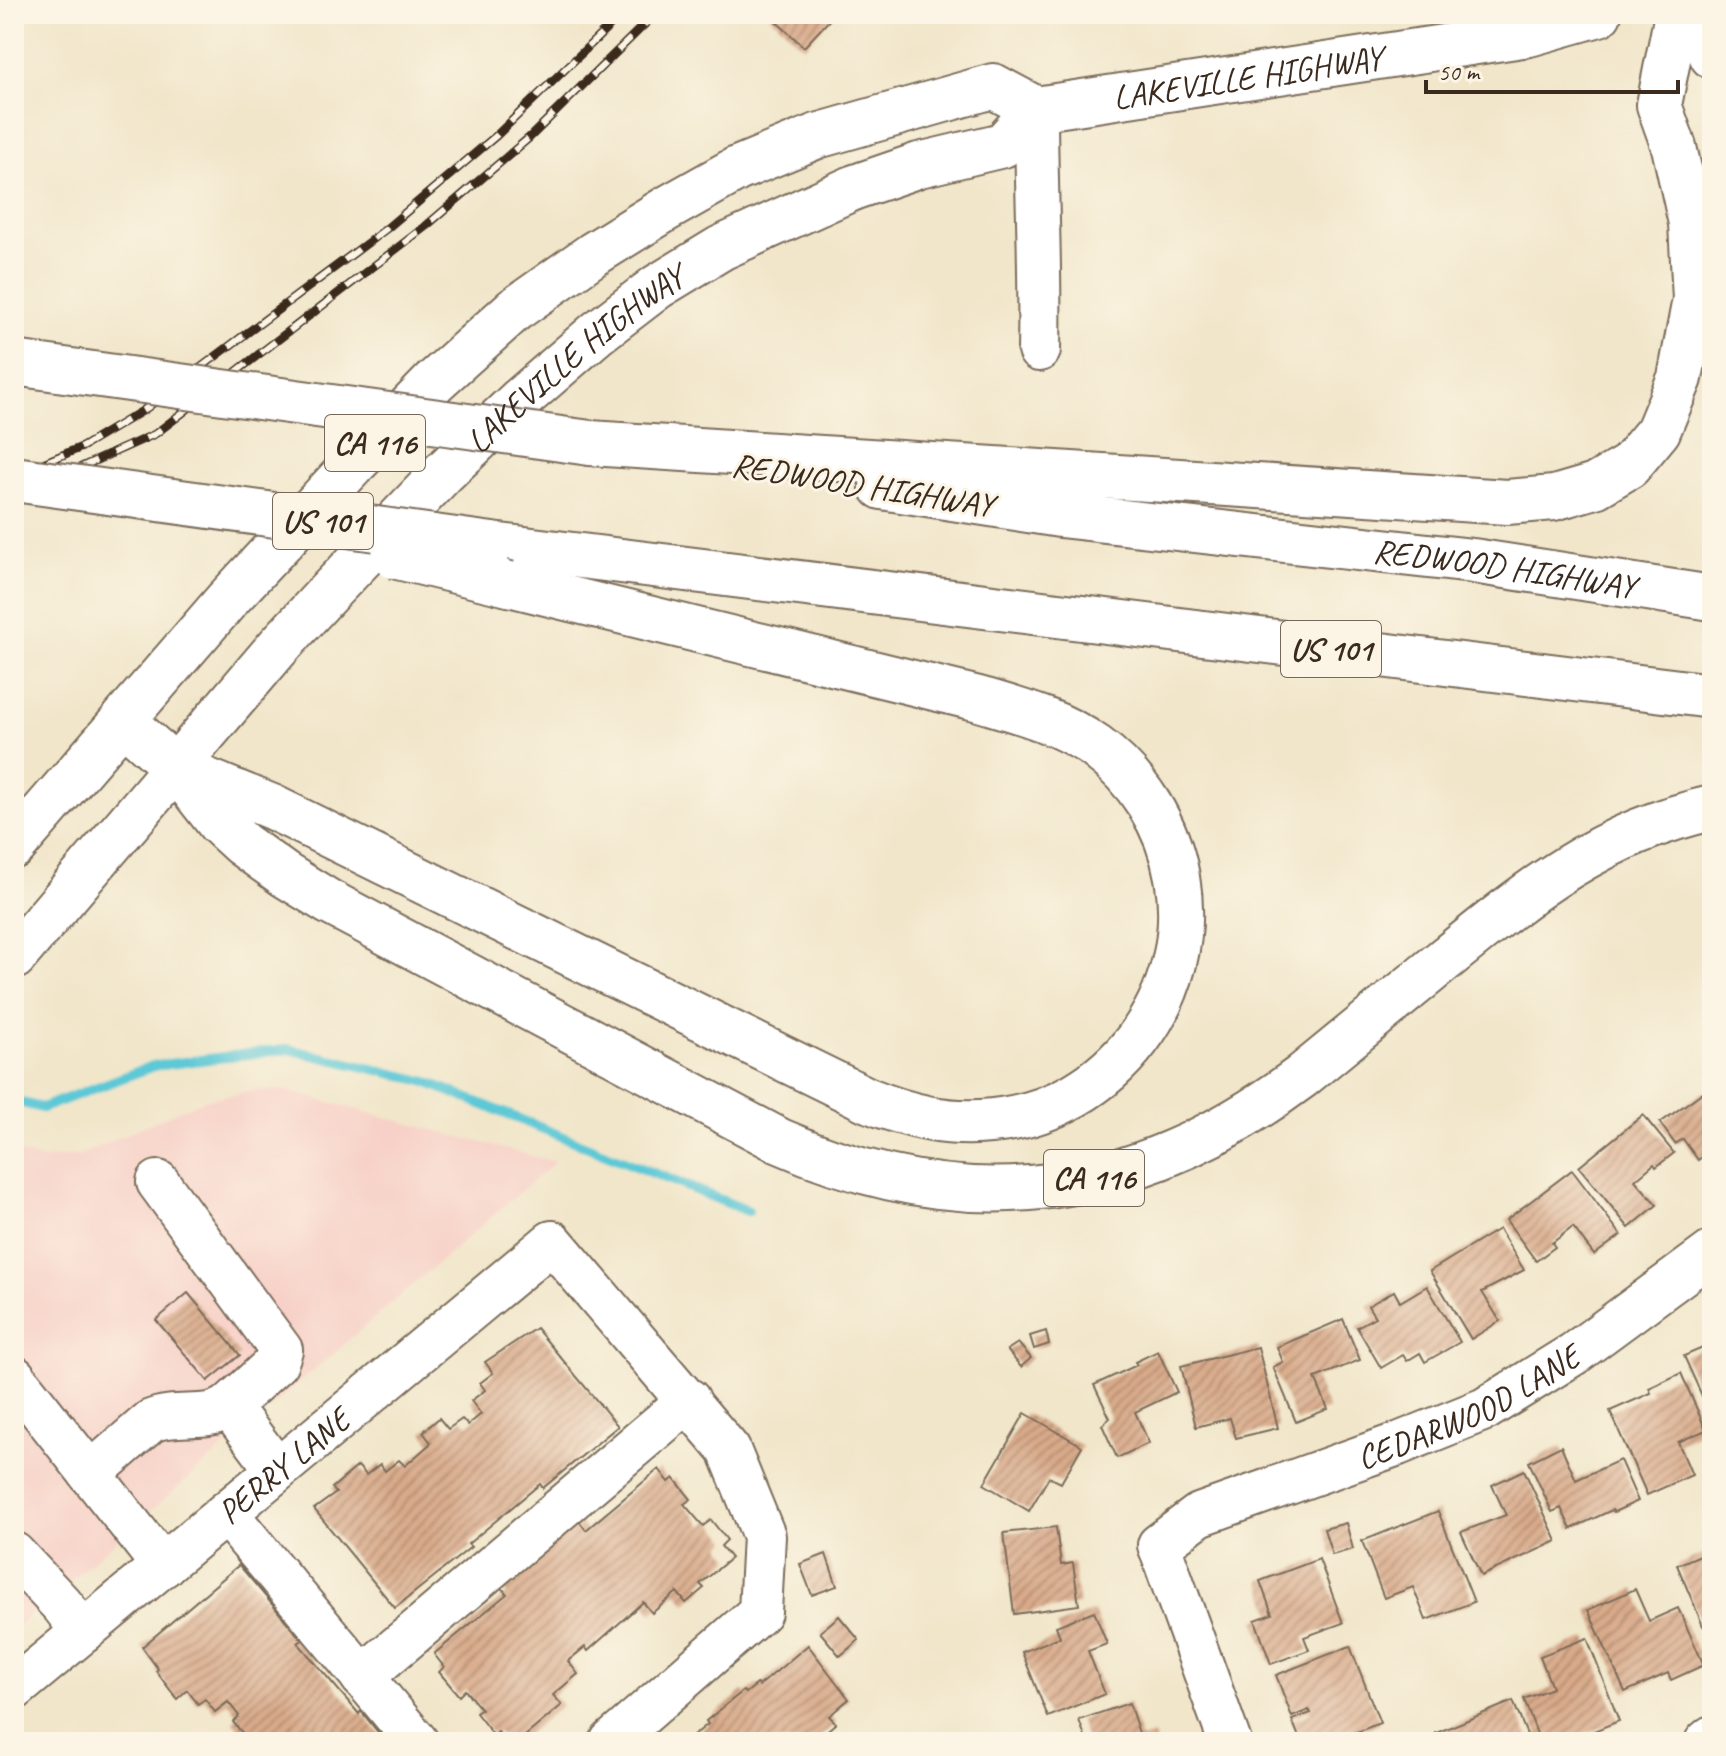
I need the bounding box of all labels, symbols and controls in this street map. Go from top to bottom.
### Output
street label: LAKEVILLE HIGHWAY [1110,35,1392,119]
scale bar [1426,44,1678,94]
text: 50 m [1438,57,1481,87]
street label: LAKEVILLE HIGHWAY [457,251,697,462]
road number: CA 116 [325,415,425,471]
street label: REDWOOD HIGHWAY [729,443,1002,527]
road number: US 101 [273,493,373,549]
street label: REDWOOD HIGHWAY [1371,529,1644,609]
road number: US 101 [1281,621,1381,677]
road number: CA 116 [1044,1150,1144,1206]
street label: CEDARWOOD LANE [1351,1332,1591,1479]
street label: PERRY LANE [208,1395,362,1533]

